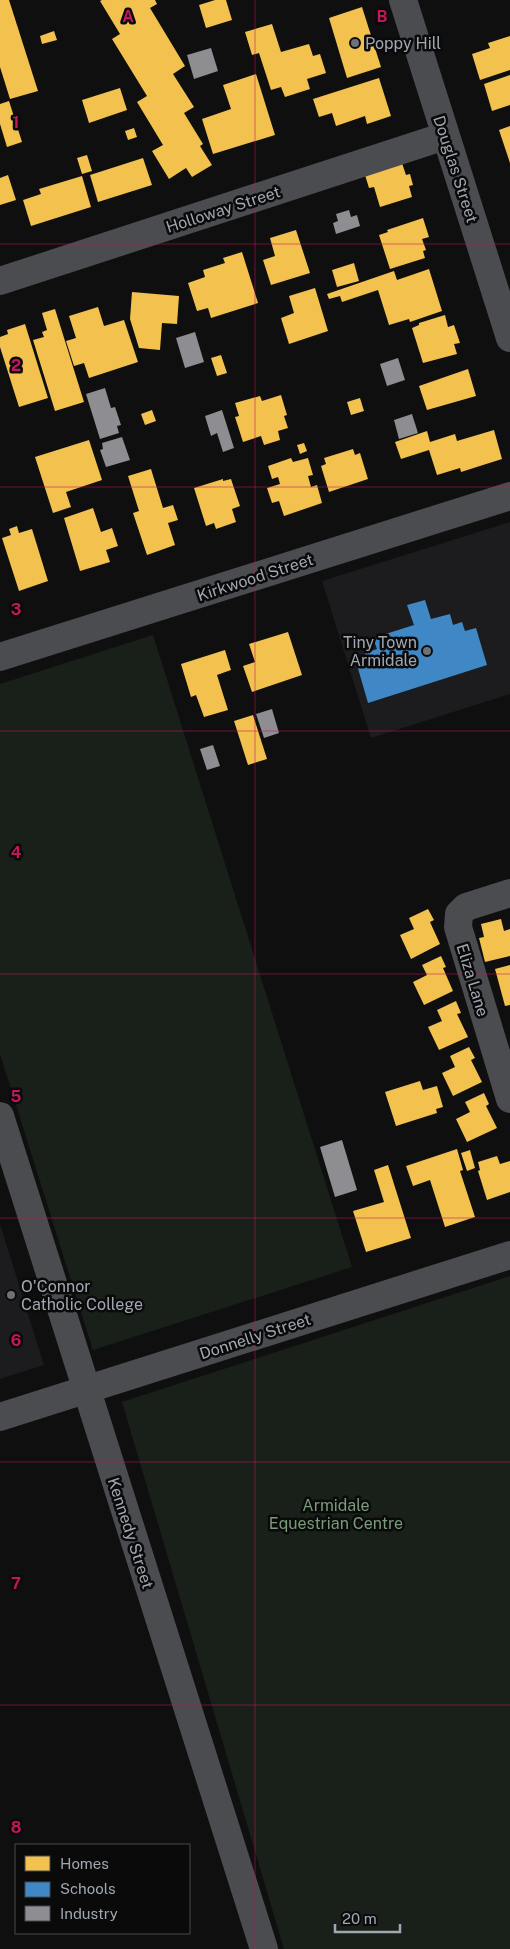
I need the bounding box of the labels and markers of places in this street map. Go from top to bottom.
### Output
place label: Poppy Hill [365,34,441,53]
marker: Poppy Hill [349,37,361,49]
place label: Tiny Town Armidale [343,633,417,670]
marker: Tiny Town Armidale [421,645,433,657]
place label: O'Connor Catholic College [21,1277,143,1314]
marker: O'Connor Catholic College [5,1289,17,1301]

